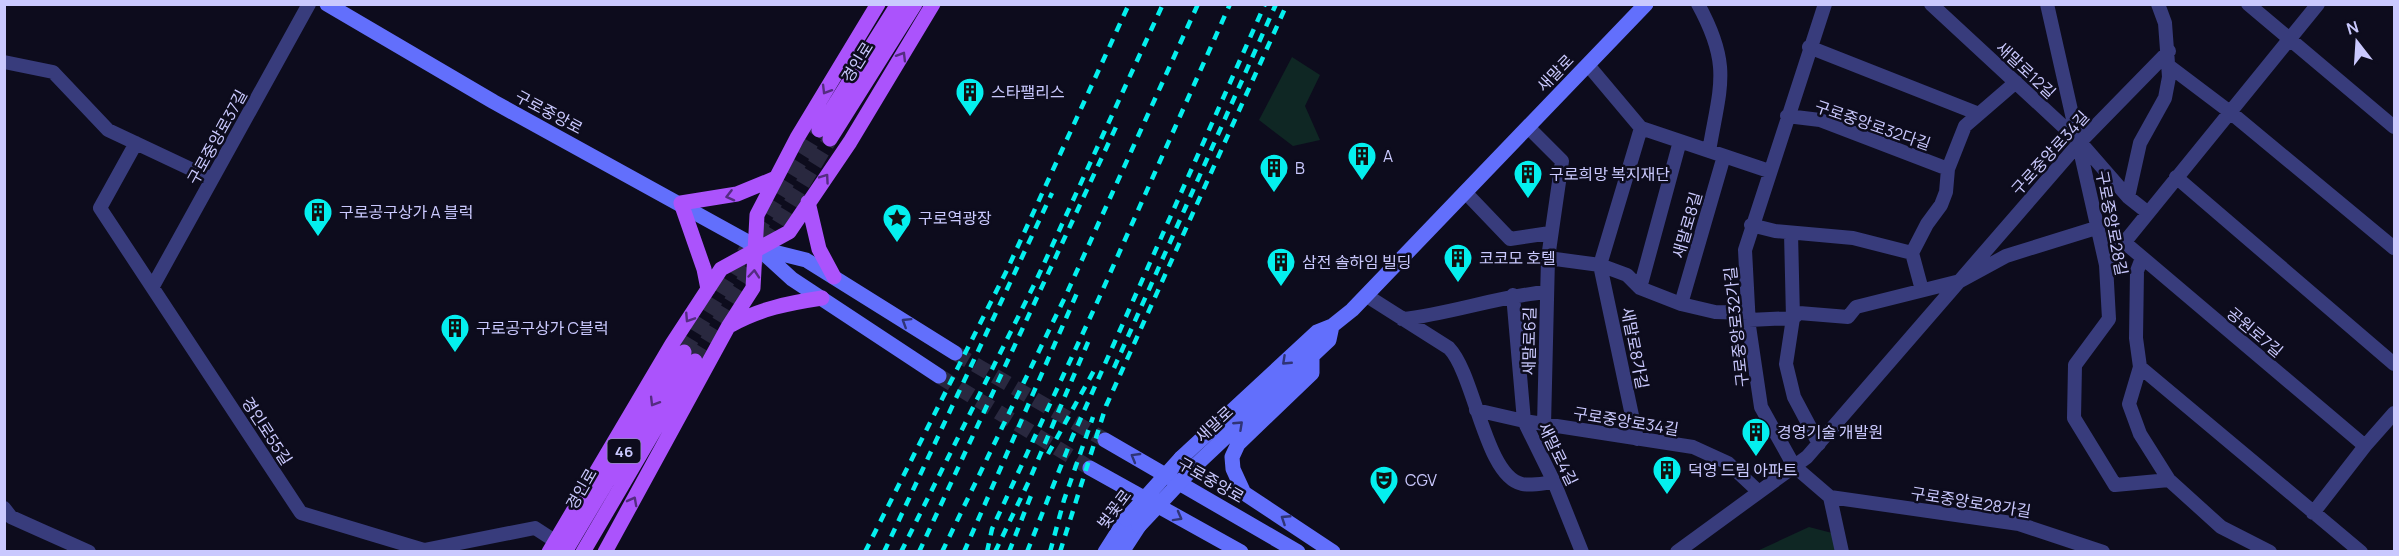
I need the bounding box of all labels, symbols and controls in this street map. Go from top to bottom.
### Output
north arrow [2327,12,2387,72]
text: N [2344,15,2361,40]
street label: 경인로 [836,37,878,87]
street label: 새말로12길 [1991,37,2061,103]
street label: 새말로 [1532,49,1578,97]
one-way arrow [894,52,906,62]
building icon: 스타팰리스 [954,76,986,118]
place label: 스타팰리스 [991,81,1065,103]
one-way arrow [822,84,834,94]
street label: 구로중앙로 [511,85,587,139]
street label: 구로중앙로37길 [182,86,252,188]
street label: 구로중앙로32다길 [1812,95,1934,155]
street label: 구로중앙로34길 [2006,106,2094,200]
building icon: A [1346,140,1378,182]
place label: A [1383,145,1393,167]
building icon: B [1258,152,1290,194]
place label: B [1295,157,1305,179]
building icon: 구로희망 복지재단 [1512,158,1544,200]
place label: 구로희망 복지재단 [1549,163,1670,185]
street label: 구로중앙로28길 [2091,169,2133,277]
one-way arrow [818,173,829,184]
one-way arrow [726,188,736,201]
street label: 새말로8길 [1667,189,1707,261]
building icon: 구로공구상가 A 블럭 [302,196,334,238]
place label: 구로공구상가 A 블럭 [339,201,473,223]
place icon: 구로역광장 [881,202,913,244]
place label: 구로역광장 [918,207,992,229]
building icon: 코코모 호텔 [1442,242,1474,284]
building icon: 삼전 솔하임 빌딩 [1265,246,1297,288]
place label: 코코모 호텔 [1479,247,1556,269]
place label: 삼전 솔하임 빌딩 [1302,251,1411,273]
street label: 구로중앙로32가길 [1719,266,1753,388]
one-way arrow [747,270,760,279]
street label: 공원로7길 [2222,302,2288,362]
street label: 새말로8가길 [1616,305,1654,391]
street label: 새말로6길 [1517,306,1541,376]
building icon: 구로공구상가 C블럭 [439,312,471,354]
one-way arrow [684,312,696,322]
place label: 구로공구상가 C블럭 [476,317,608,339]
one-way arrow [902,318,913,329]
one-way arrow [1282,354,1293,365]
street label: 경인로55길 [237,393,297,469]
one-way arrow [649,396,661,406]
street label: 새말로 [1190,401,1238,447]
street label: 구로중앙로34길 [1572,402,1680,440]
building icon: 경영기술 개발원 [1740,416,1772,458]
street label: 새말로4길 [1533,418,1583,490]
one-way arrow [1232,421,1242,432]
place label: 경영기술 개발원 [1777,421,1883,443]
road number: 46 [608,439,640,463]
street label: 구로중앙로 [1174,452,1249,508]
one-way arrow [1131,453,1141,464]
building icon: 덕영 드림 아파트 [1651,454,1683,496]
place label: 덕영 드림 아파트 [1688,459,1797,481]
street label: 경인로 [560,464,602,514]
theatre icon: CGV [1368,464,1400,506]
place label: CGV [1405,469,1437,491]
street label: 구로중앙로28가길 [1909,482,2033,522]
street label: 벚꽃로 [1092,485,1136,533]
one-way arrow [626,496,637,507]
one-way arrow [1172,510,1182,521]
one-way arrow [1281,515,1292,526]

